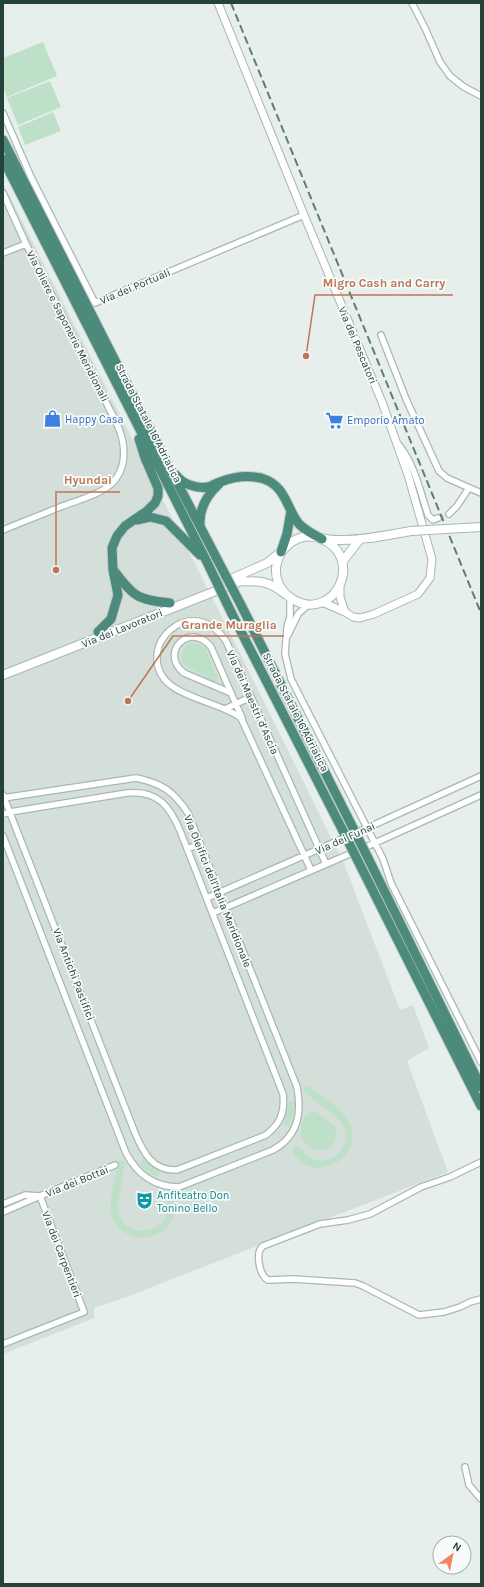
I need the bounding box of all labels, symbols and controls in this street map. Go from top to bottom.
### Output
street label: Via Oliere e Saponerie Meridionali [24,249,111,404]
street label: Via dei Portuali [98,266,172,307]
callout: Migro Cash and Carry [315,271,453,295]
text: Migro Cash and Carry [323,276,445,290]
street label: Via dei Pescatori [335,305,380,386]
street label: Strada Statale 16 Adriatica [113,361,184,485]
shop icon: Happy Casa [42,409,62,429]
supermarket icon: Emporio Amato [324,410,344,430]
place label: Happy Casa [65,413,124,426]
place label: Emporio Amato [347,414,425,427]
callout: Hyundai [56,468,120,492]
text: Hyundai [64,473,112,487]
street label: Via dei Lavoratori [80,606,165,651]
callout: Grande Muraglia [173,612,284,636]
text: Grande Muraglia [181,618,277,632]
street label: Via dei Maestri d’Ascia [224,648,281,756]
street label: Strada Statale 16 Adriatica [260,650,331,774]
street label: Via Oleifici dell'Italia Meridionale [181,813,254,970]
street label: Via dei Funai [313,819,377,857]
street label: Via Antichi Pastifici [50,926,97,1022]
street label: Via dei Bottai [44,1163,111,1200]
place label: Anfiteatro Don Tonino Bello [157,1189,230,1215]
theatre icon: Anfiteatro Don Tonino Bello [134,1191,154,1211]
street label: Via dei Carpentieri [39,1209,84,1299]
north arrow [432,1535,472,1575]
text: N [450,1539,464,1555]

